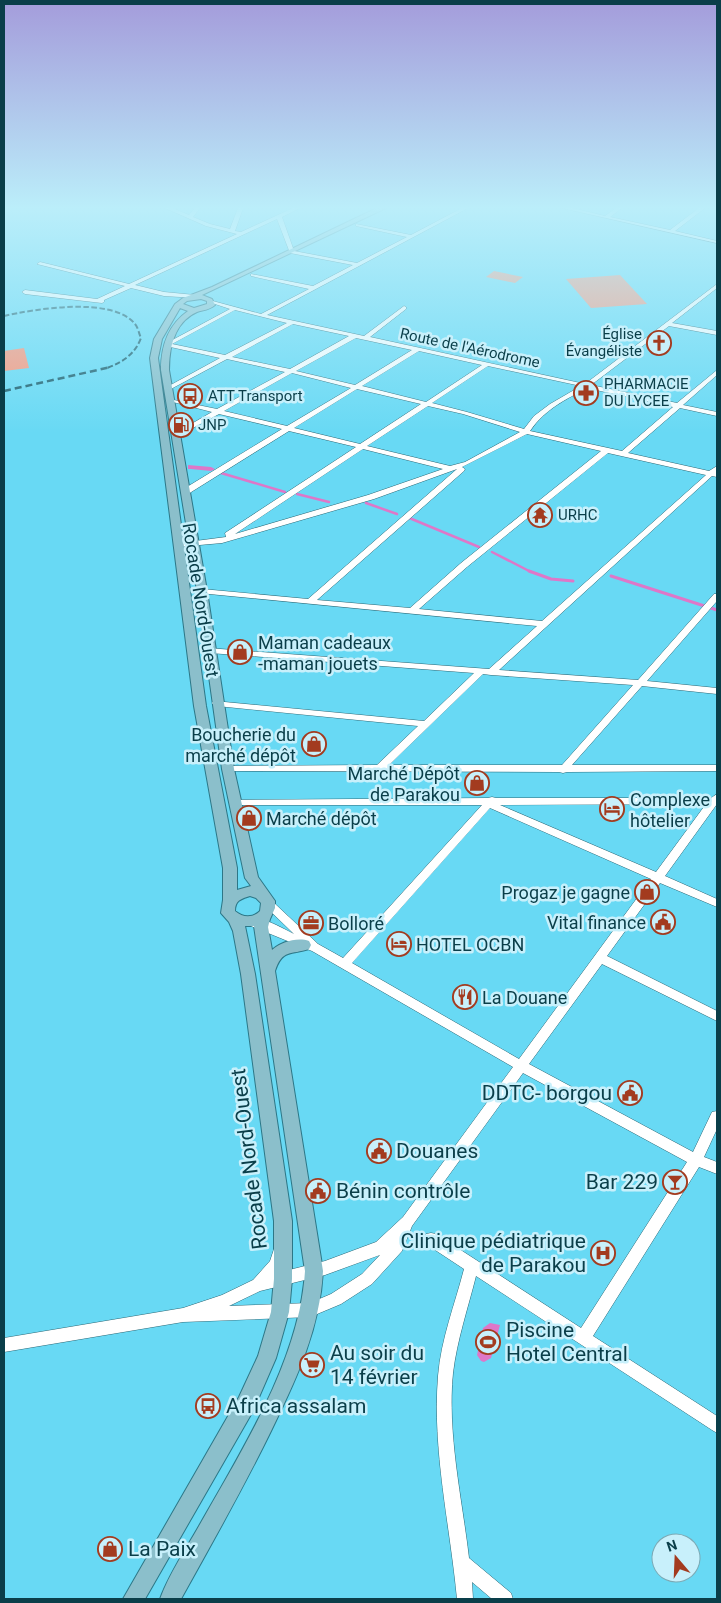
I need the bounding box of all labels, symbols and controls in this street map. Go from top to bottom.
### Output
street label: Route de l'Aérodrome [398,324,542,372]
place label: Église Évangéliste [566,325,642,360]
church icon: Église Évangéliste [646,330,672,356]
place label: PHARMACIE DU LYCEE [604,375,689,410]
pharmacy icon: PHARMACIE DU LYCEE [573,380,599,406]
bus stop icon: ATT Transport [177,383,203,409]
place label: ATT Transport [208,387,303,405]
fuel station icon: JNP [168,412,194,438]
place label: JNP [198,416,226,434]
temple icon: URHC [527,502,553,528]
place label: URHC [558,506,598,524]
street label: Rocade Nord-Ouest [178,521,224,679]
place label: Maman cadeaux -maman jouets [258,632,391,674]
shop icon: Maman cadeaux -maman jouets [227,639,253,665]
place label: Boucherie du marché dépôt [185,724,296,766]
shop icon: Boucherie du marché dépôt [301,731,327,757]
place label: Marché Dépôt de Parakou [348,763,460,805]
shop icon: Marché Dépôt de Parakou [464,770,490,796]
place label: Complexe hôtelier [630,789,710,831]
hotel icon: Complexe hôtelier [599,796,625,822]
shop icon: Marché dépôt [236,805,262,831]
place label: Marché dépôt [266,808,377,829]
shop icon: Progaz je gagne [634,879,660,905]
place label: Progaz je gagne [501,882,630,903]
public building icon: Vital finance [650,909,676,935]
office icon: Bolloré [298,910,324,936]
place label: Vital finance [547,912,646,933]
place label: Bolloré [328,913,384,934]
hotel icon: HOTEL OCBN [386,931,412,957]
place label: HOTEL OCBN [416,934,524,955]
restaurant icon: La Douane [452,984,478,1010]
place label: La Douane [482,987,567,1008]
street label: Rocade Nord-Ouest [226,1067,272,1251]
public building icon: DDTC- borgou [617,1080,643,1106]
place label: DDTC- borgou [482,1081,612,1105]
public building icon: Douanes [366,1138,392,1164]
place label: Douanes [396,1139,478,1163]
bar icon: Bar 229 [662,1169,688,1195]
place label: Bar 229 [586,1170,658,1194]
public building icon: Bénin contrôle [305,1178,331,1204]
place label: Bénin contrôle [336,1179,470,1203]
place label: Clinique pédiatrique de Parakou [401,1229,586,1277]
hospital icon: Clinique pédiatrique de Parakou [590,1240,616,1266]
place label: Piscine Hotel Central [506,1318,628,1366]
sports icon: Piscine Hotel Central [475,1329,501,1355]
place label: Au soir du 14 février [330,1341,424,1389]
supermarket icon: Au soir du 14 février [299,1352,325,1378]
bus stop icon: Africa assalam [195,1393,221,1419]
place label: Africa assalam [226,1394,366,1418]
north arrow [651,1533,701,1583]
shop icon: La Paix [97,1536,123,1562]
place label: La Paix [128,1537,196,1561]
text: N [664,1537,679,1555]

